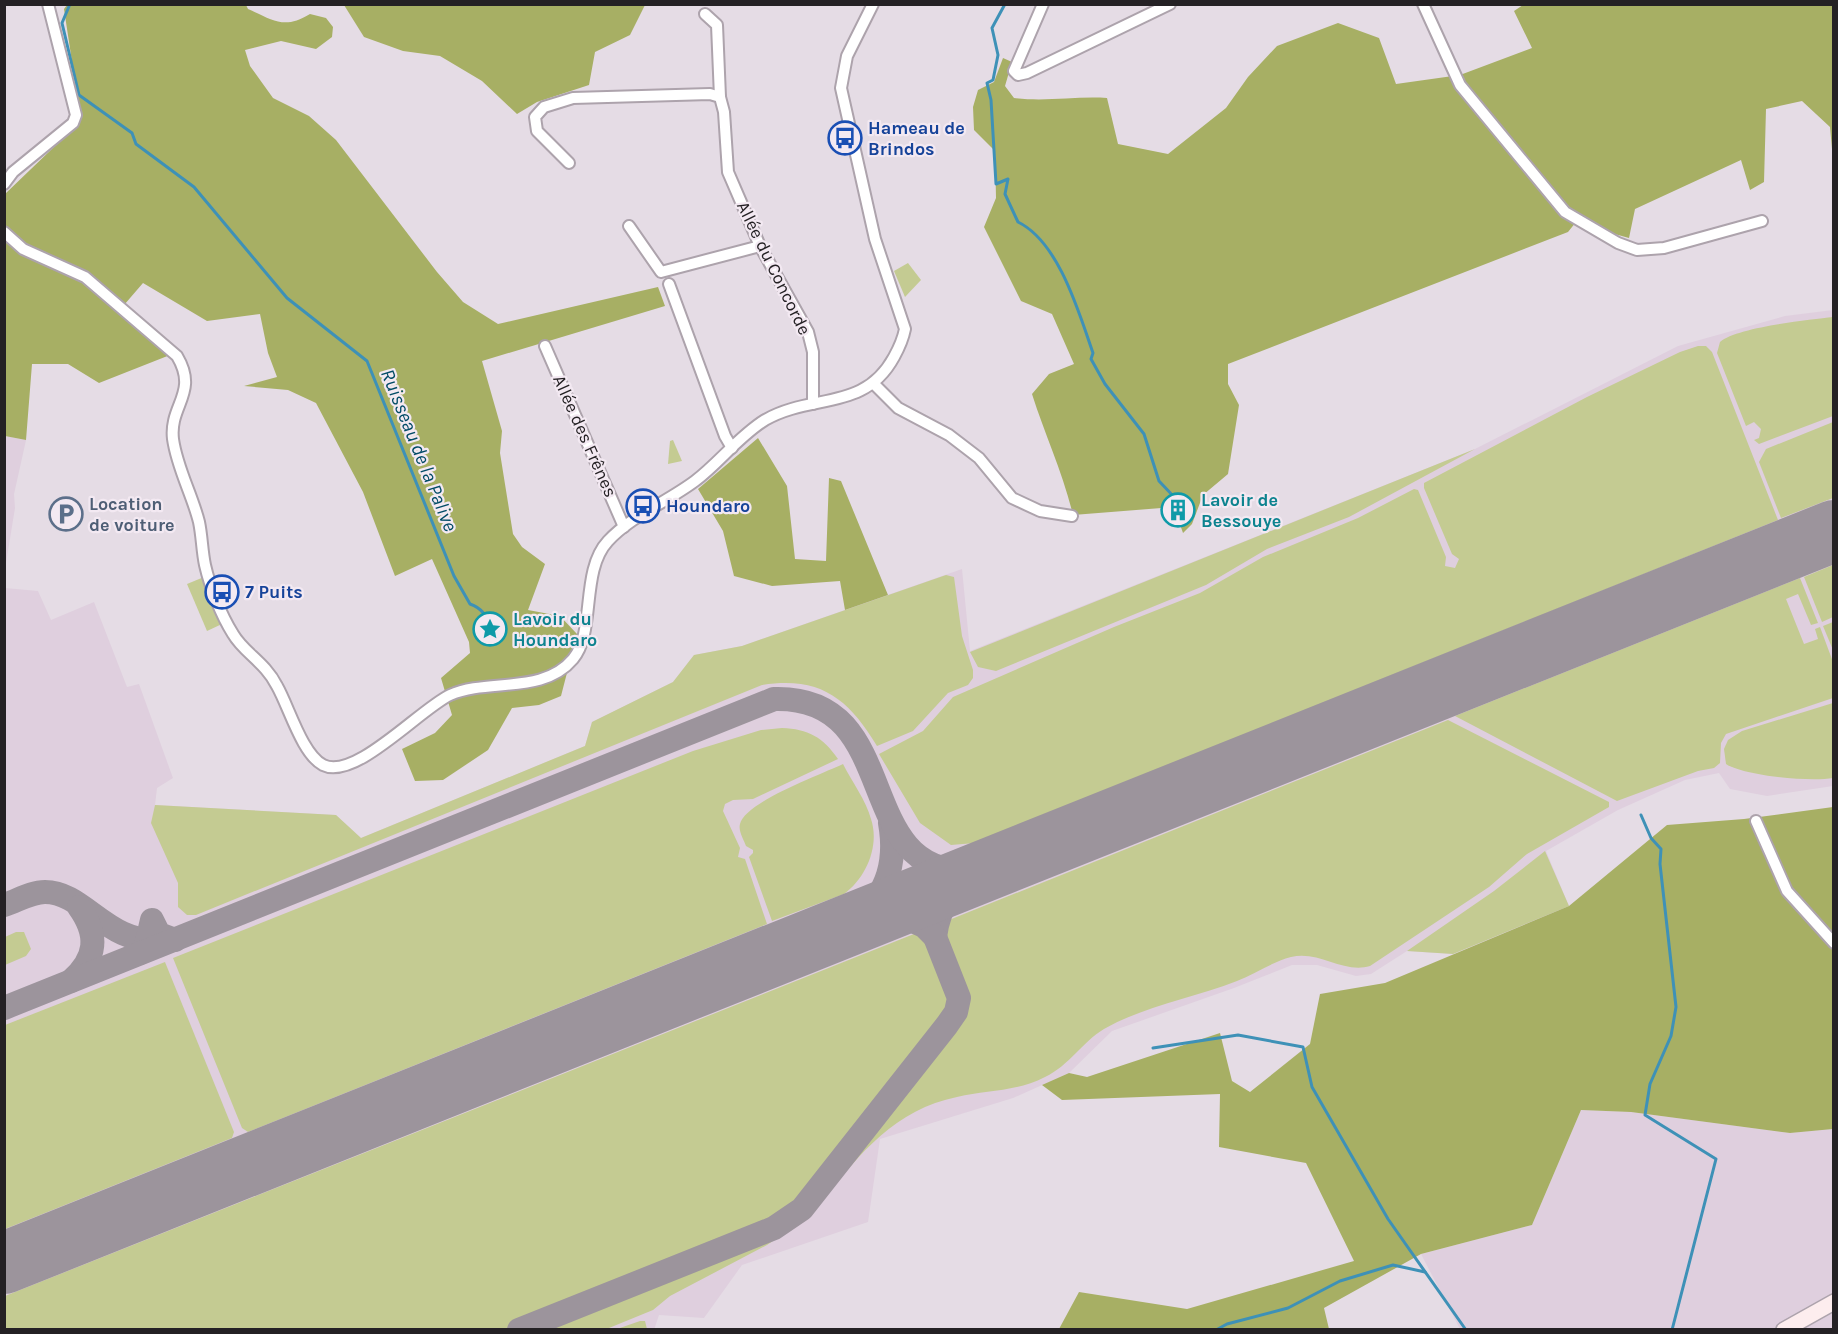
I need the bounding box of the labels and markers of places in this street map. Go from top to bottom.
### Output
place label: Hameau de Brindos [868,117,965,160]
bus stop icon: Hameau de Brindos [827,120,863,156]
bus stop icon: Houndaro [625,488,661,524]
place label: Lavoir de Bessouye [1201,489,1281,532]
building icon: Lavoir de Bessouye [1160,492,1196,528]
place label: Location de voiture [89,493,175,536]
place label: Houndaro [666,495,750,517]
parking icon: Location de voiture [48,496,84,532]
bus stop icon: 7 Puits [204,574,240,610]
place label: 7 Puits [245,581,303,603]
place label: Lavoir du Houndaro [513,608,597,651]
place icon: Lavoir du Houndaro [472,611,508,647]

